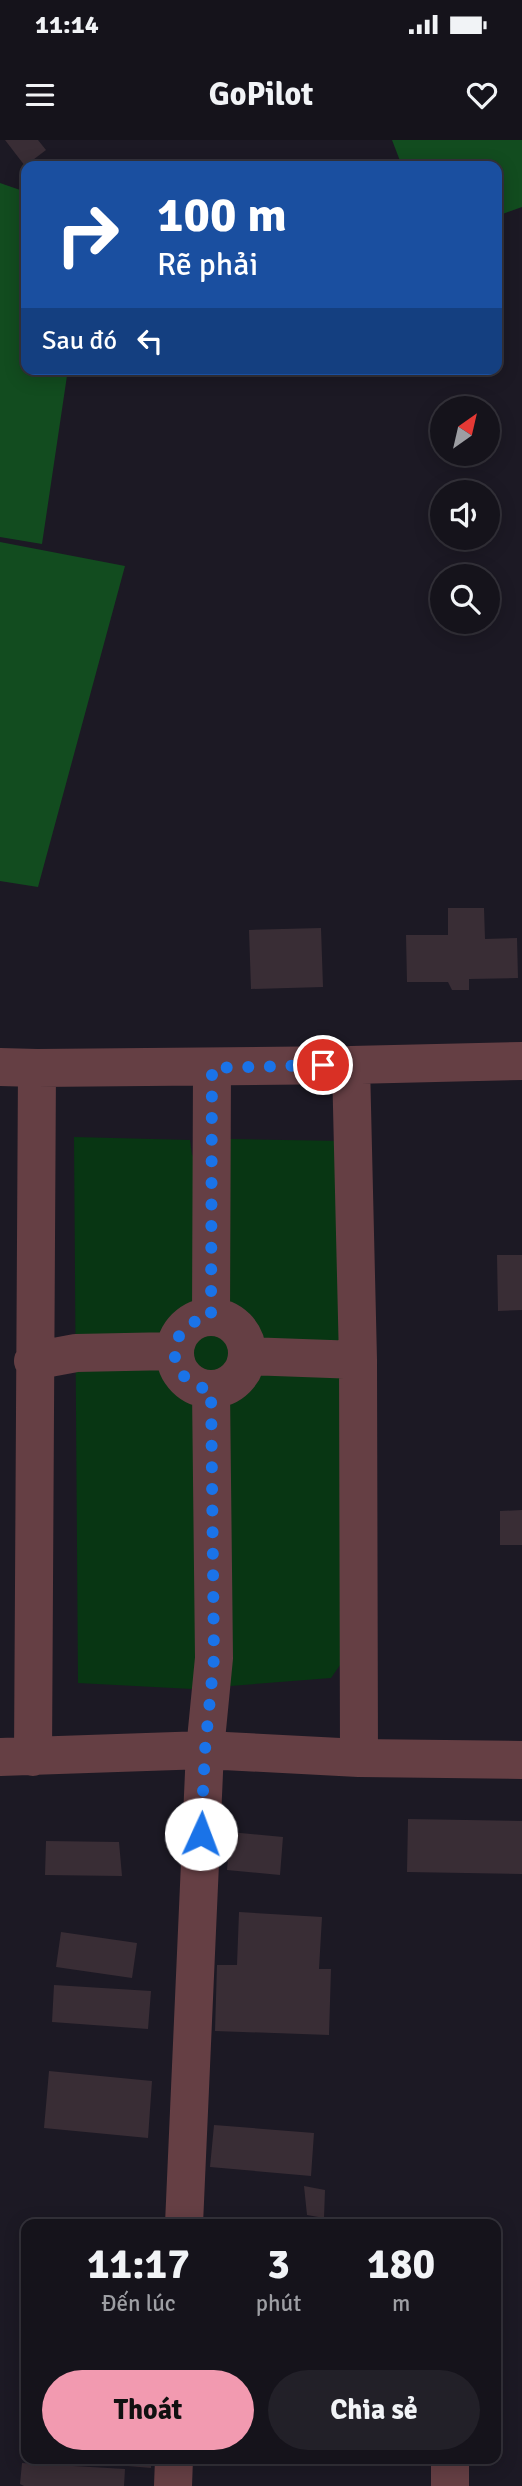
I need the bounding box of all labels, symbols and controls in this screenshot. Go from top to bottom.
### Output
text: 11:14 [35,9,99,41]
text: GoPilot [209,75,313,114]
icon: menu [21,76,59,114]
icon: heart [463,76,501,114]
text: 100 m [157,185,287,245]
icon: right [42,189,133,280]
text: Rẽ phải [157,245,258,284]
icon: left [131,322,169,360]
text: Sau đó [42,325,117,357]
north arrow [430,396,500,466]
map controls [430,396,500,634]
button: sound [430,480,500,550]
button: search [430,564,500,634]
pin [293,1035,353,1095]
icon: arrive [304,1046,342,1084]
position arrow [164,1797,238,1871]
text: 11:17 [87,2239,190,2290]
text: 3 [267,2239,290,2290]
text: 180 [367,2239,435,2290]
text: Đến lúc [101,2289,176,2318]
text: phút [256,2289,301,2318]
text: m [392,2289,410,2318]
button: Thoát [42,2370,254,2450]
button: Chia sẻ [268,2370,480,2450]

